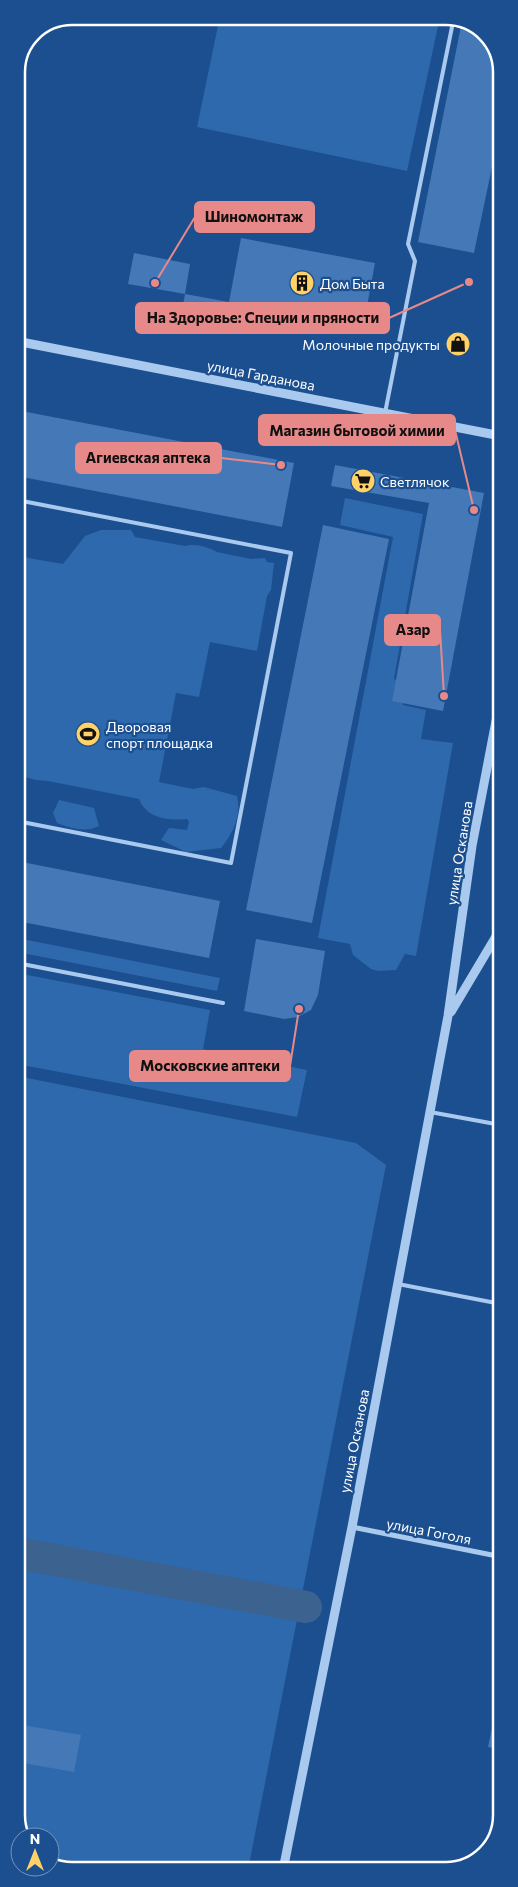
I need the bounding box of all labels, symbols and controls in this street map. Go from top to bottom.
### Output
callout: Шиномонтаж [195,202,314,232]
text: Шиномонтаж [205,207,304,225]
building icon: Дом Быта [289,270,315,296]
place label: Дом Быта [320,275,385,292]
callout: На Здоровье: Специи и пряности [136,303,389,333]
text: На Здоровье: Специи и пряности [147,308,379,326]
shop icon: Молочные продукты [445,331,471,357]
place label: Молочные продукты [302,336,440,353]
street label: улица Гарданова [206,356,316,394]
callout: Магазин бытовой химии [259,415,455,445]
text: Магазин бытовой химии [269,421,445,439]
callout: Агиевская аптека [76,443,221,473]
text: Агиевская аптека [85,448,211,466]
supermarket icon: Светлячок [350,468,376,494]
place label: Светлячок [380,473,450,490]
callout: Азар [385,615,440,645]
text: Азар [396,620,431,638]
place label: Дворовая спорт площадка [106,718,213,751]
sports icon: Дворовая спорт площадка [75,721,101,747]
street label: улица Осканова [442,800,476,906]
callout: Московские аптеки [130,1051,290,1081]
text: Московские аптеки [140,1056,280,1074]
street label: улица Осканова [336,1388,372,1494]
street label: улица Гоголя [385,1514,473,1548]
north arrow [10,1827,60,1877]
text: N [30,1830,40,1847]

